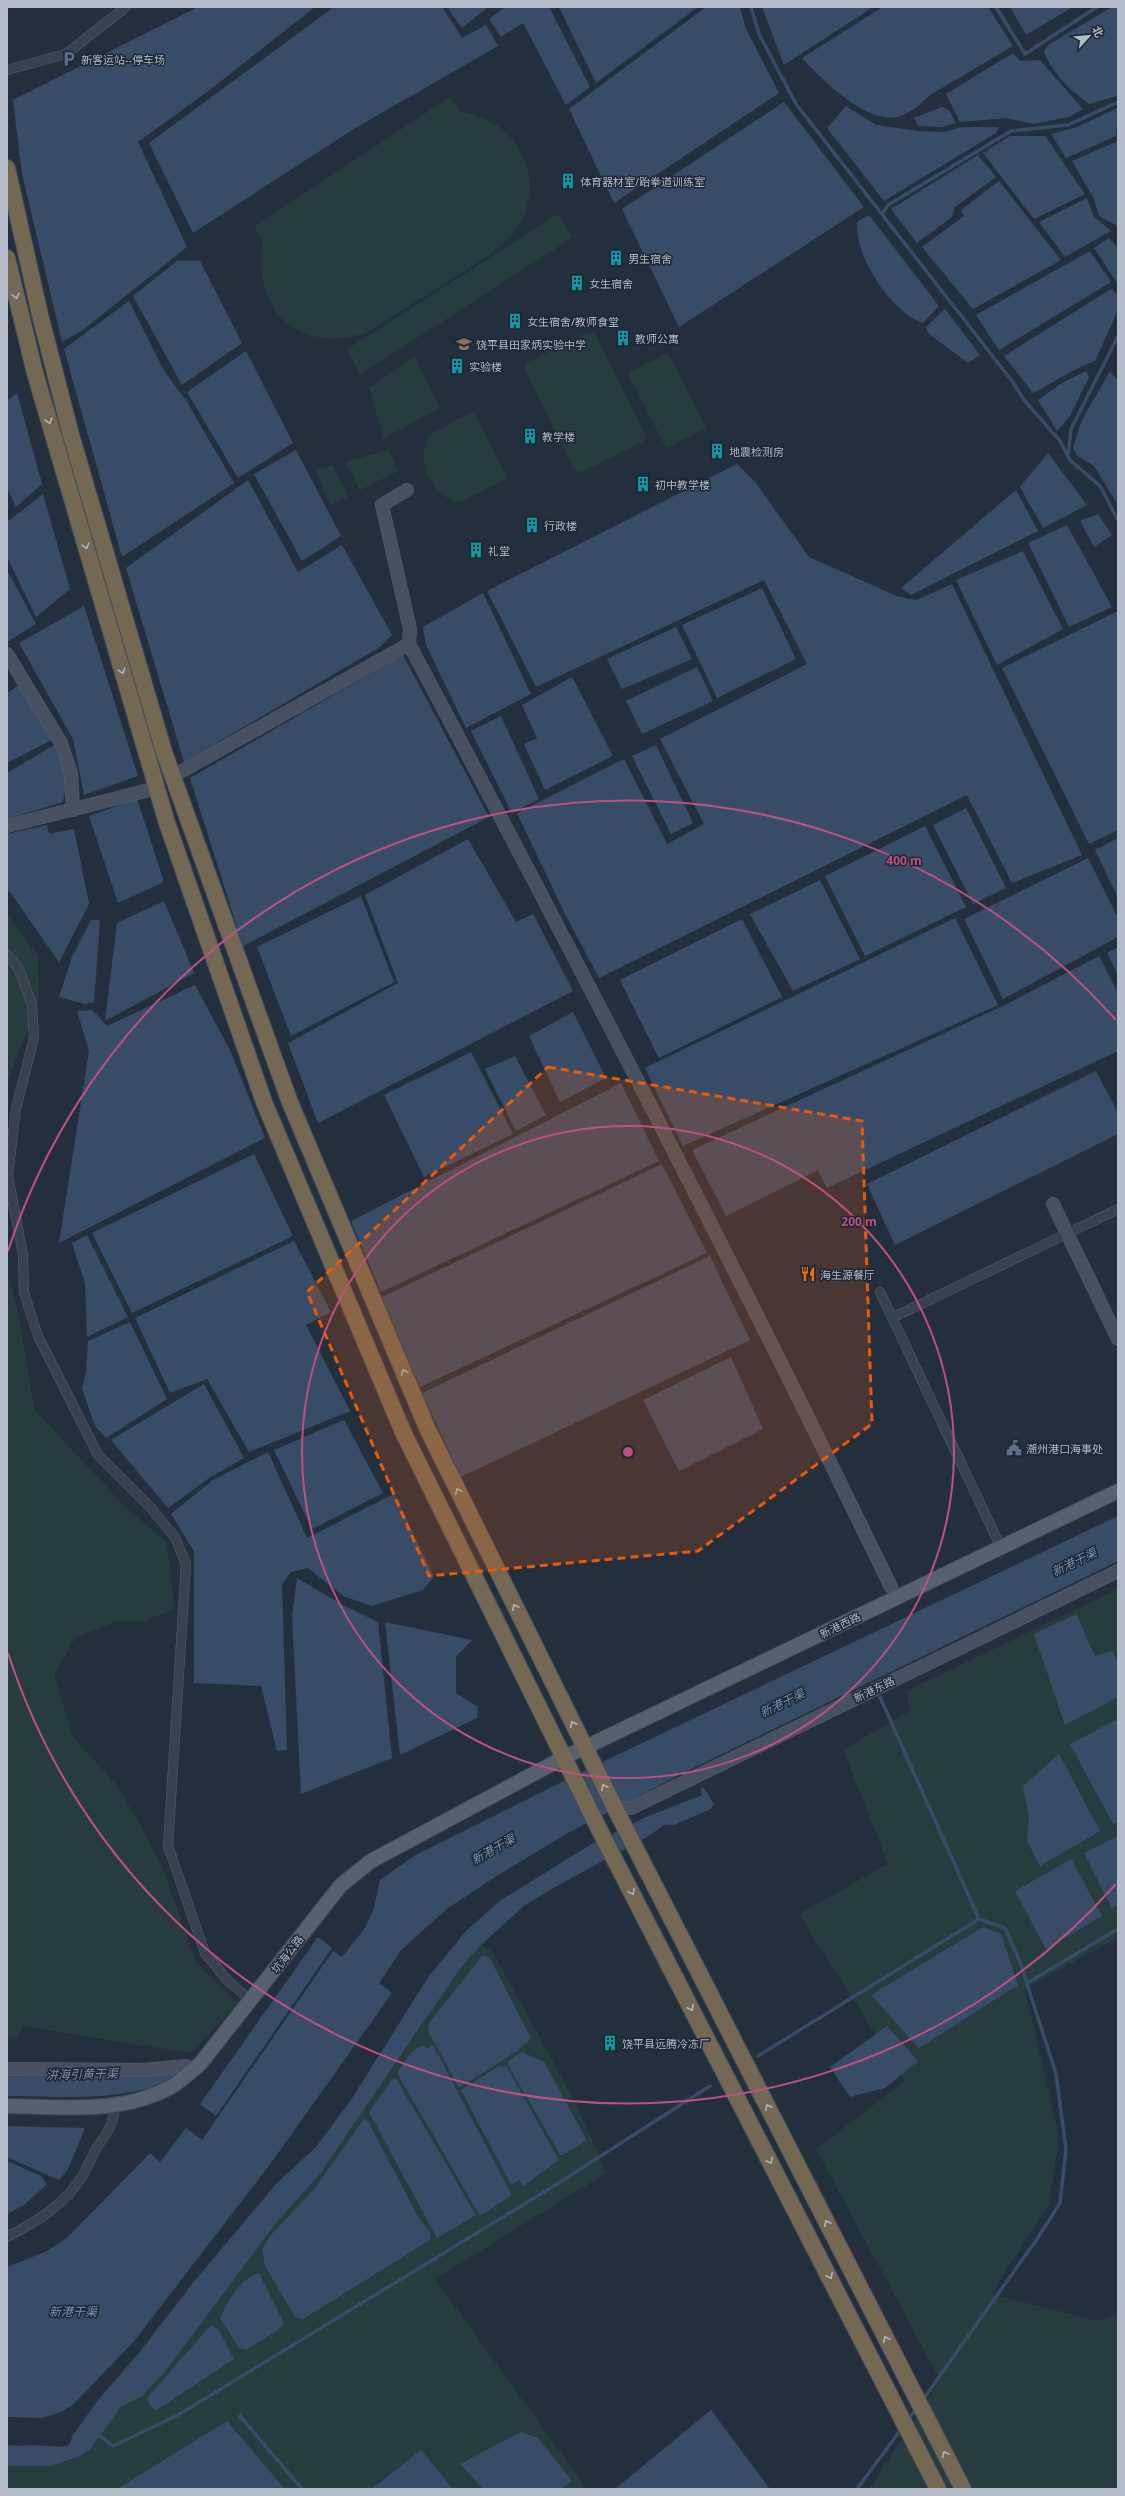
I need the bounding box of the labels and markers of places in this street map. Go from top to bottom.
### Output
parking icon: 新客运站--停车场 [60,50,78,68]
place label: 新客运站--停车场 [81,52,165,67]
building icon: 体育器材室/跆拳道训练室 [559,172,577,190]
place label: 体育器材室/跆拳道训练室 [580,174,705,189]
building icon: 男生宿舍 [607,249,625,267]
place label: 男生宿舍 [628,251,672,266]
building icon: 女生宿舍 [568,274,586,292]
place label: 女生宿舍 [589,276,633,291]
building icon: 女生宿舍/教师食堂 [506,312,524,330]
place label: 女生宿舍/教师食堂 [527,314,619,329]
building icon: 教师公寓 [614,329,632,347]
place label: 教师公寓 [635,331,679,346]
school or university icon: 饶平县田家炳实验中学 [455,335,473,353]
place label: 饶平县田家炳实验中学 [476,337,586,352]
building icon: 实验楼 [448,357,466,375]
place label: 实验楼 [469,359,502,374]
building icon: 教学楼 [521,427,539,445]
place label: 教学楼 [542,429,575,444]
building icon: 地震检测房 [708,442,726,460]
place label: 地震检测房 [729,444,784,459]
building icon: 初中教学楼 [634,475,652,493]
place label: 初中教学楼 [655,477,710,492]
building icon: 行政楼 [523,516,541,534]
place label: 行政楼 [544,518,577,533]
building icon: 礼堂 [467,541,485,559]
place label: 礼堂 [488,543,510,558]
restaurant icon: 海生源餐厅 [799,1265,817,1283]
place label: 海生源餐厅 [820,1267,875,1282]
public building icon: 潮州港口海事处 [1005,1439,1023,1457]
place label: 潮州港口海事处 [1026,1441,1103,1456]
centre of rings [621,1445,635,1459]
building icon: 饶平县远腾冷冻厂 [601,2034,619,2052]
place label: 饶平县远腾冷冻厂 [622,2036,710,2051]

